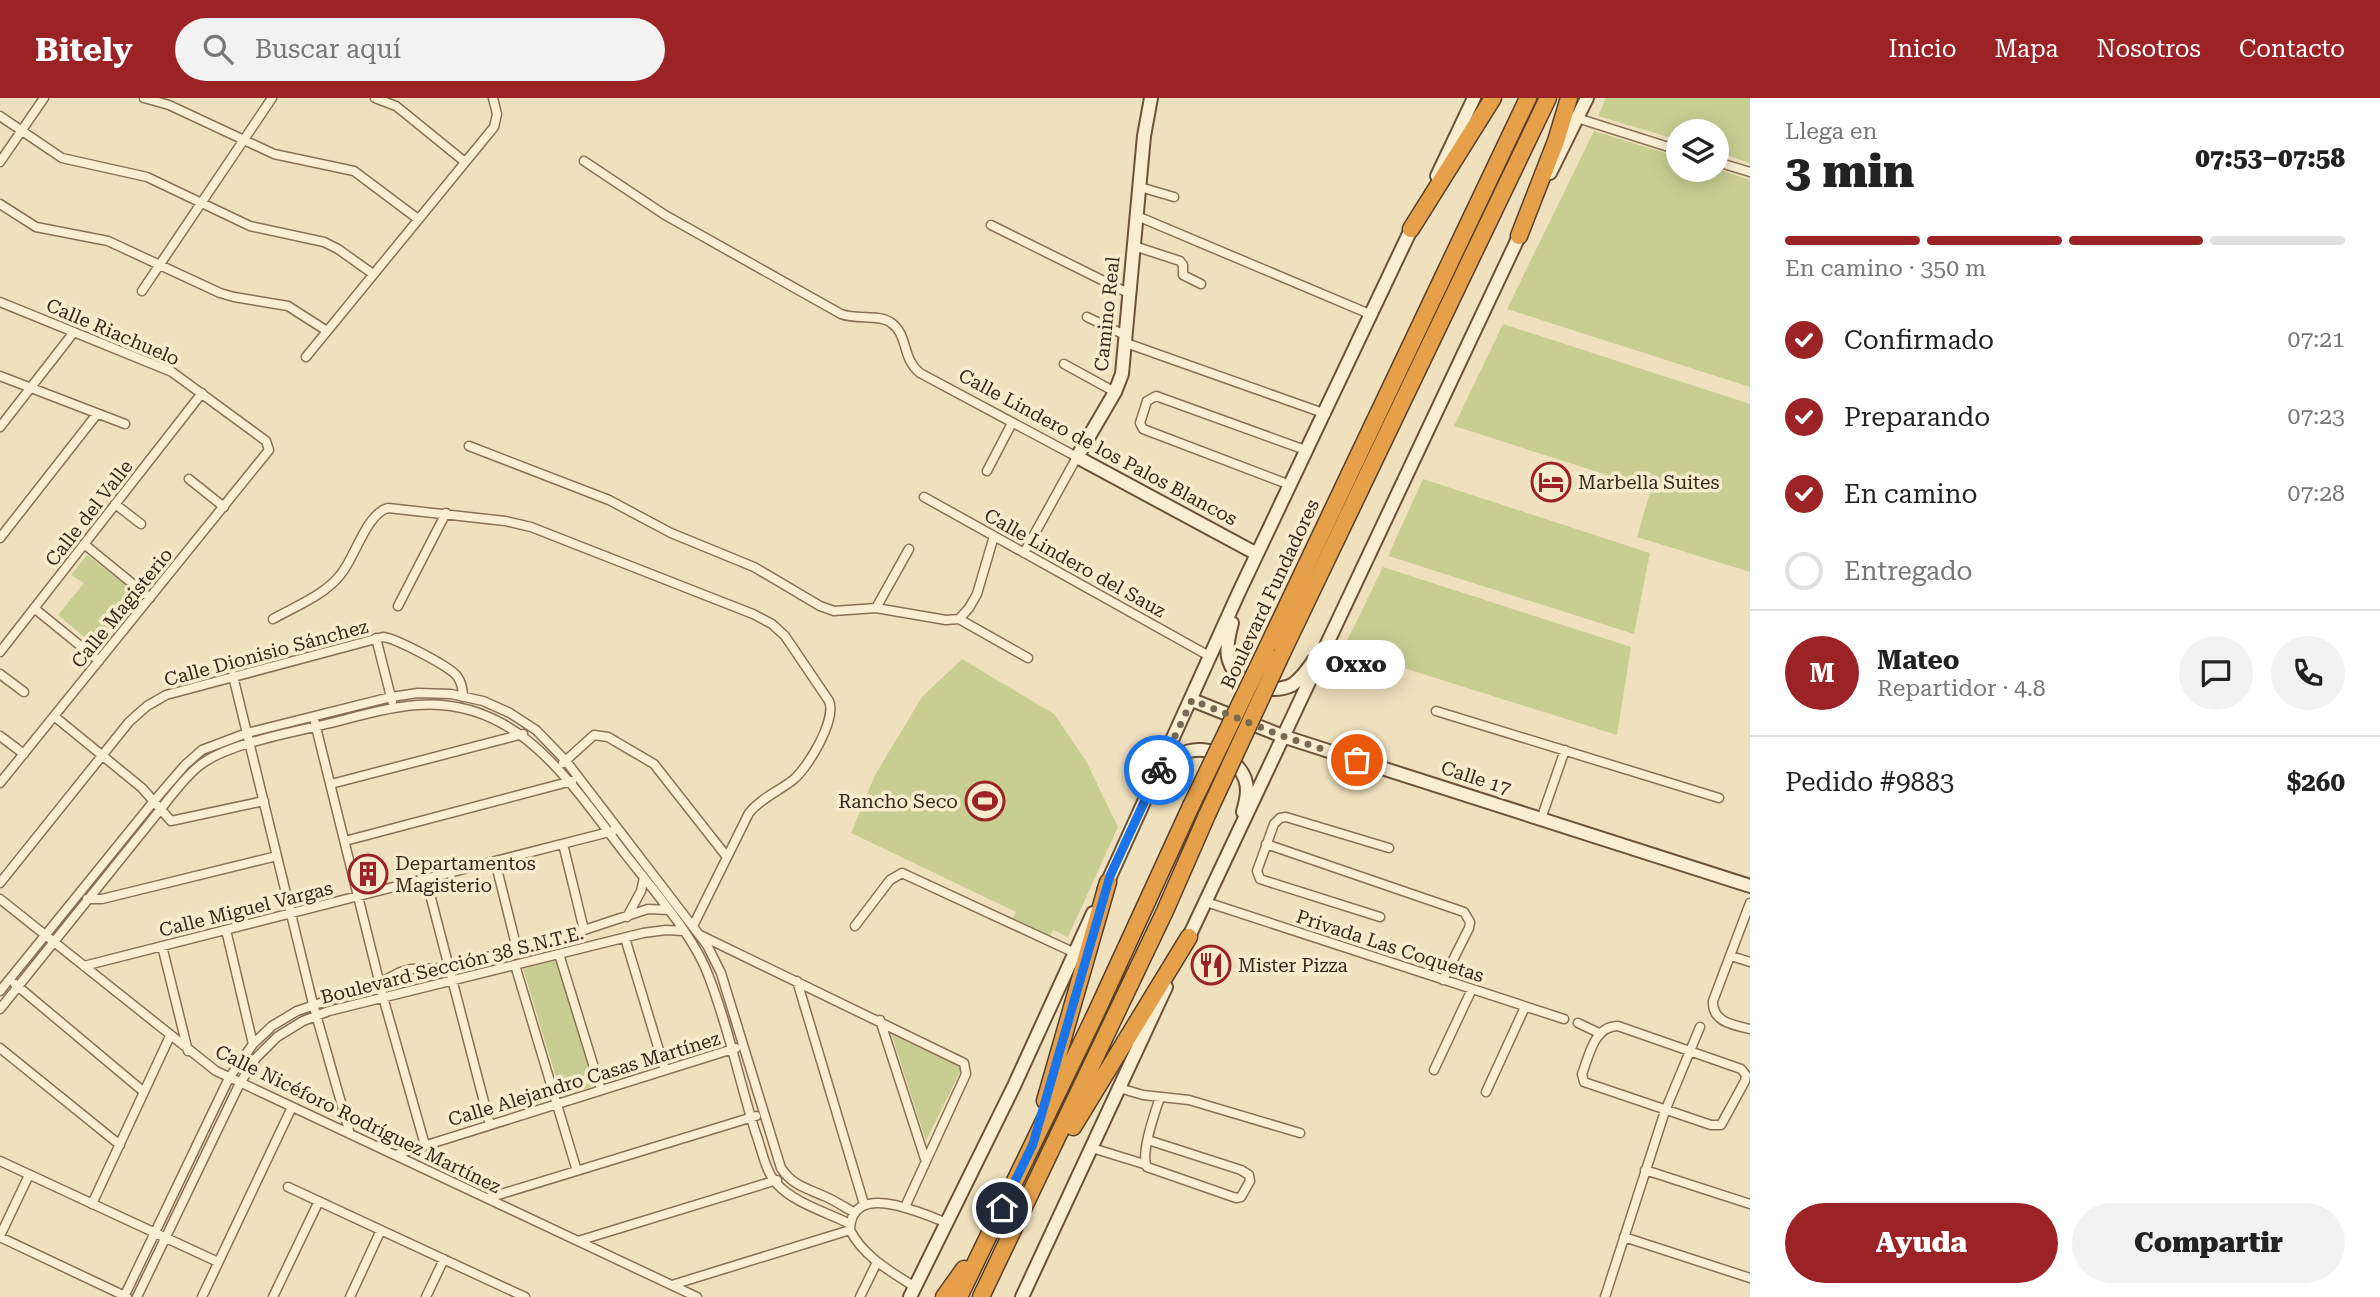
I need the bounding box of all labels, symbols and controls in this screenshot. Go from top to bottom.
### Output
search box [175,18,665,81]
text: Bitely [35,30,133,69]
icon: search [199,30,237,68]
text: Buscar aquí [255,34,401,64]
text: Inicio [1888,35,1956,63]
text: Mapa [1994,35,2059,63]
text: Nosotros [2097,35,2201,63]
text: Contacto [2239,35,2345,63]
text: Llega en [1785,118,1877,145]
map controls [1666,119,1729,182]
button: layers [1666,119,1729,182]
text: 07:53–07:58 [2195,143,2345,173]
text: 3 min [1785,144,1914,198]
street label: Camino Real [1090,255,1124,373]
text: En camino · 350 m [1785,255,1986,282]
street label: Calle Riachuelo [43,294,183,370]
icon: check [1785,321,1823,359]
text: Confirmado [1844,325,1994,355]
text: 07:21 [2288,326,2345,353]
street label: Calle Lindero de los Palos Blancos [955,364,1241,530]
icon: check [1785,398,1823,436]
text: Preparando [1844,402,1990,432]
text: 07:23 [2288,403,2345,430]
street label: Calle del Valle [40,455,138,571]
hotel icon: Marbella Suites [1530,461,1572,503]
place label: Marbella Suites [1578,471,1719,494]
icon: check [1785,475,1823,513]
text: En camino [1844,479,1977,509]
text: 07:28 [2288,480,2345,507]
street label: Boulevard Fundadores [1216,495,1324,693]
street label: Calle Lindero del Sauz [980,504,1170,622]
street label: Calle Magisterio [67,543,177,673]
text: Entregado [1844,556,1973,586]
street label: Calle Dionisio Sánchez [162,615,370,691]
button: chat [2179,636,2253,710]
button: phone [2271,636,2345,710]
callout: Oxxo [1308,641,1406,690]
text: Mateo [1877,645,1960,675]
text: Oxxo [1325,651,1387,678]
text: M [1809,658,1835,688]
text: Repartidor · 4.8 [1877,675,2046,702]
pin [1327,730,1387,790]
courier [1124,735,1194,805]
icon: bag [1338,741,1376,779]
icon: bike [1140,751,1178,789]
street label: Calle 17 [1438,756,1514,800]
text: Pedido #9883 [1785,767,1954,797]
text: $260 [2287,767,2345,797]
sports icon: Rancho Seco [964,780,1006,822]
place label: Rancho Seco [838,790,958,813]
place label: Departamentos Magisterio [395,852,536,897]
building icon: Departamentos Magisterio [347,853,389,895]
street label: Calle Miguel Vargas [157,876,335,942]
street label: Privada Las Coquetas [1293,905,1487,987]
street label: Boulevard Sección 38 S.N.T.E. [318,921,586,1009]
restaurant icon: Mister Pizza [1190,944,1232,986]
place label: Mister Pizza [1238,954,1349,977]
street label: Calle Alejandro Casas Martínez [445,1027,723,1131]
street label: Calle Nicéforo Rodríguez Martínez [212,1040,504,1198]
pin [972,1178,1032,1238]
icon: home [983,1189,1021,1227]
button: Ayuda [1785,1203,2058,1283]
button: Compartir [2072,1203,2345,1283]

